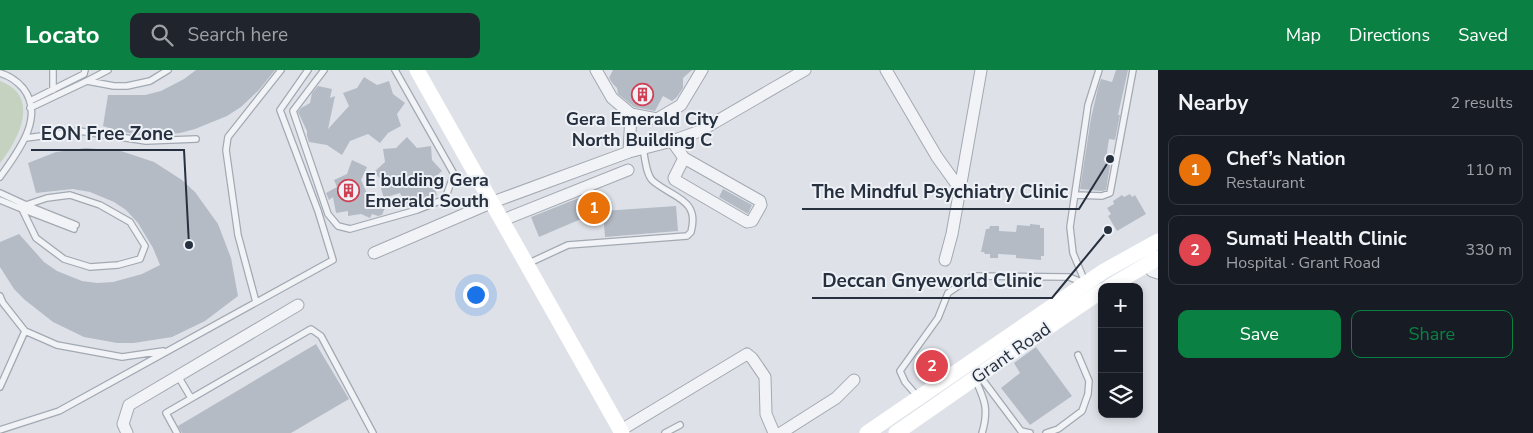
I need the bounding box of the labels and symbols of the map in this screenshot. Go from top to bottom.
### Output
building icon: Gera Emerald City North Building C [630,82,654,106]
place label: Gera Emerald City North Building C [566,107,719,152]
callout: EON Free Zone [31,116,184,150]
text: EON Free Zone [41,121,173,147]
place label: E bulding Gera Emerald South [365,168,489,213]
callout: The Mindful Psychiatry Clinic [802,175,1079,209]
building icon: E bulding Gera Emerald South [337,178,361,202]
text: The Mindful Psychiatry Clinic [812,179,1068,205]
pin: 1 [578,189,610,227]
callout: Deccan Gnyeworld Clinic [812,264,1052,298]
text: Deccan Gnyeworld Clinic [822,268,1042,294]
your location [463,282,489,308]
street label: Grant Road [966,317,1056,389]
pin: 2 [916,347,948,385]

